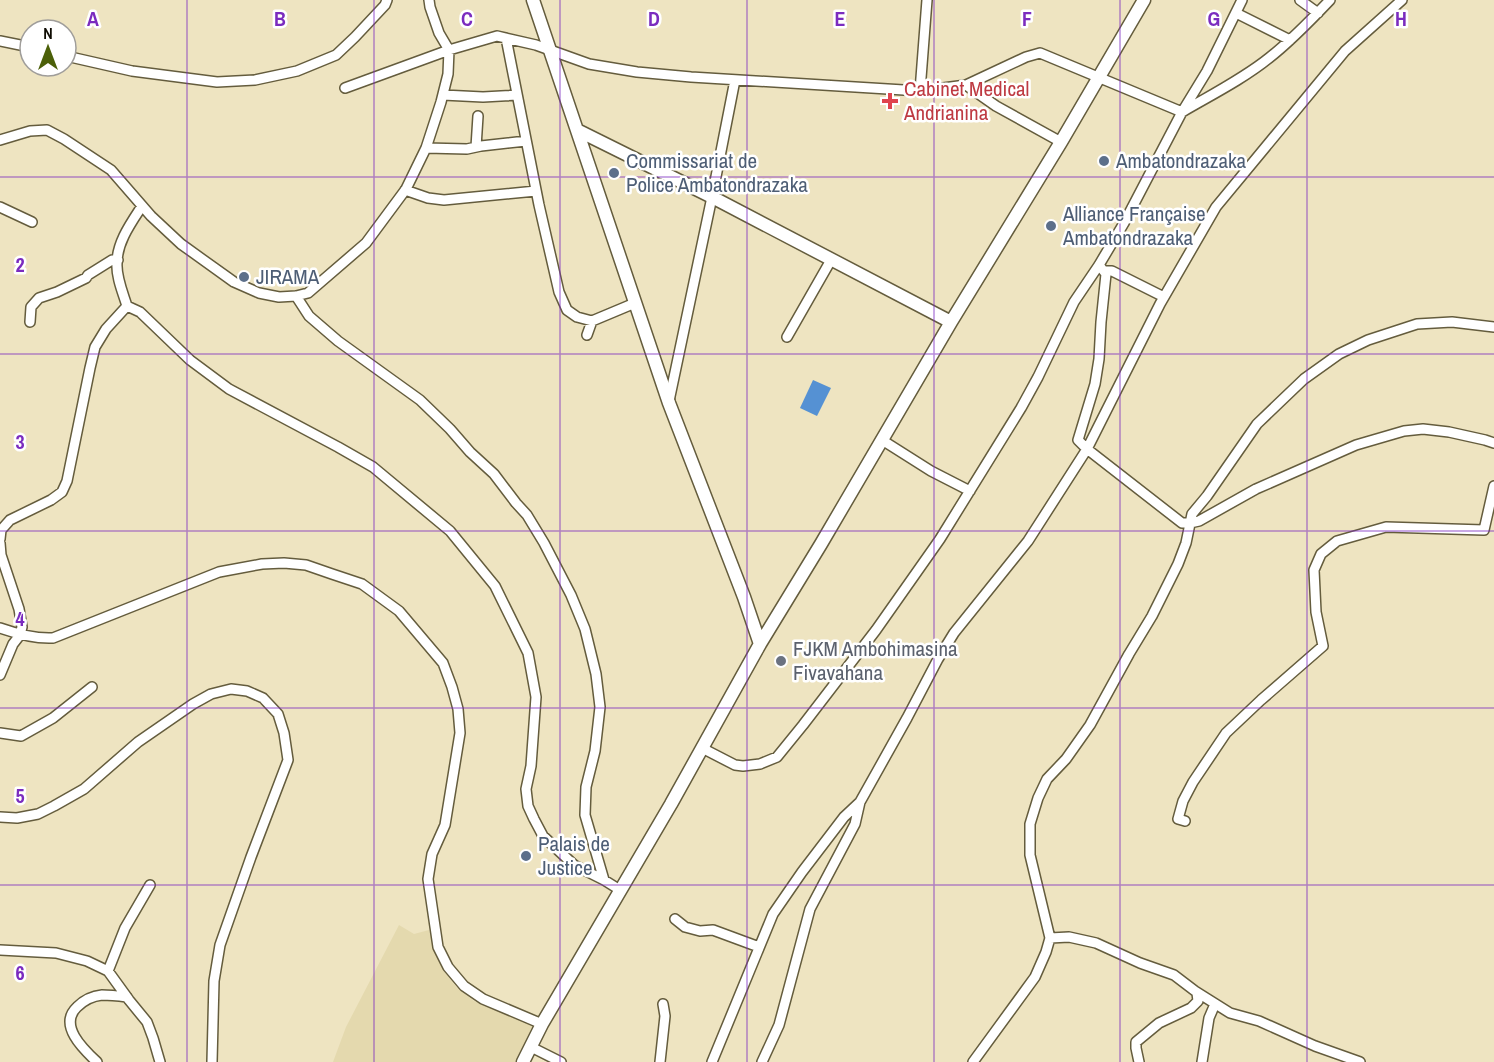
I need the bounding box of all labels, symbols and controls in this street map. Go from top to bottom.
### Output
text: A [87,5,99,32]
text: B [274,5,286,32]
text: C [461,5,473,32]
text: D [648,5,660,32]
text: E [835,5,846,32]
text: F [1022,5,1032,32]
text: G [1208,5,1220,32]
text: H [1395,5,1407,32]
north arrow [18,18,78,78]
text: N [43,22,53,44]
place label: Cabinet Medical Andrianina [903,74,1029,127]
marker: Cabinet Medical Andrianina [881,92,899,110]
place label: Commissariat de Police Ambatondrazaka [626,146,808,199]
place label: Ambatondrazaka [1115,146,1247,175]
marker: Ambatondrazaka [1097,154,1111,168]
marker: Commissariat de Police Ambatondrazaka [607,166,621,180]
place label: Alliance Française Ambatondrazaka [1062,199,1206,252]
marker: Alliance Française Ambatondrazaka [1044,219,1058,233]
text: 2 [15,251,25,278]
place label: JIRAMA [256,262,320,291]
marker: JIRAMA [237,270,251,284]
text: 3 [15,428,25,455]
text: 4 [15,605,25,632]
place label: FJKM Ambohimasina Fivavahana [793,634,958,687]
marker: FJKM Ambohimasina Fivavahana [774,654,788,668]
text: 5 [15,782,25,809]
place label: Palais de Justice [538,829,610,882]
marker: Palais de Justice [519,849,533,863]
text: 6 [15,959,25,986]

